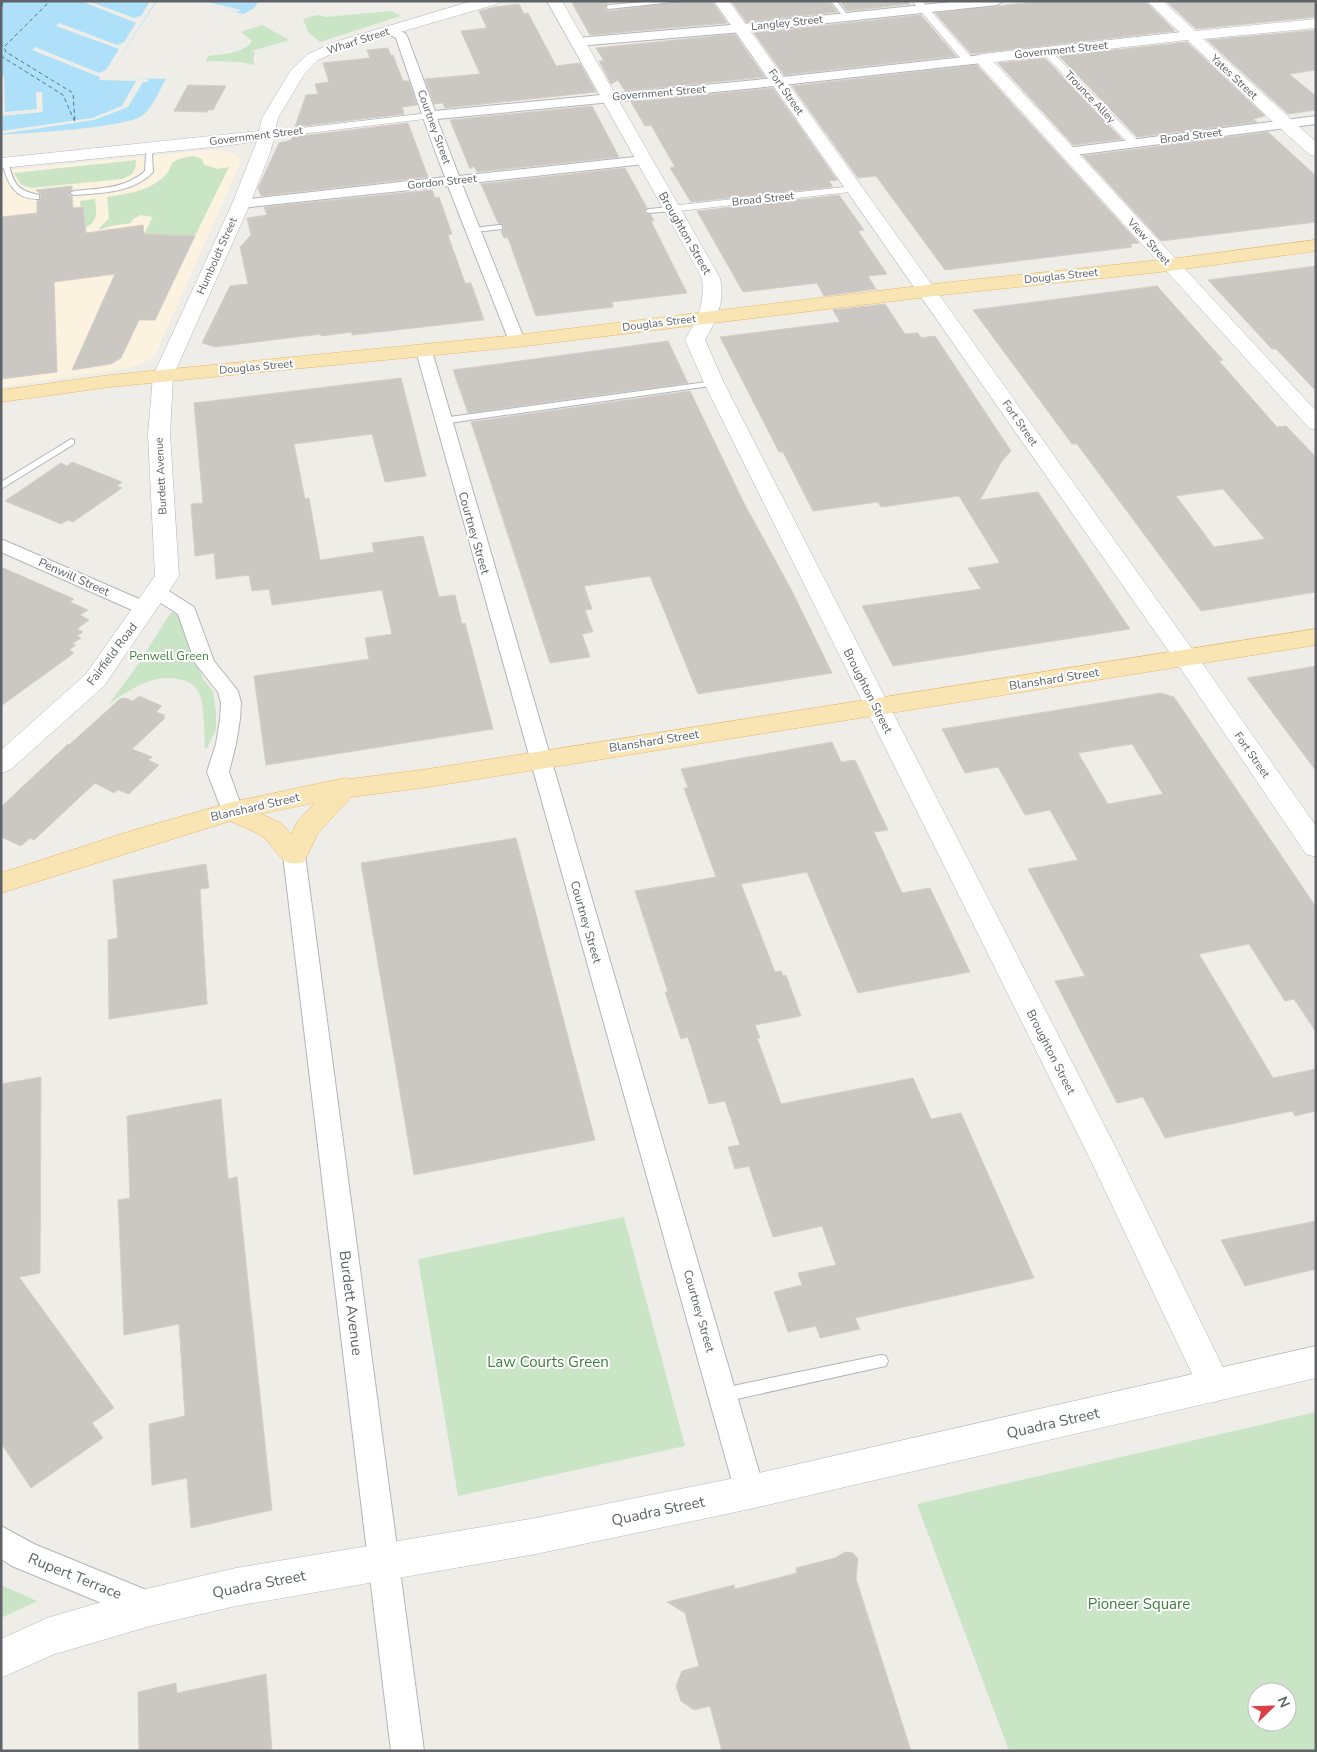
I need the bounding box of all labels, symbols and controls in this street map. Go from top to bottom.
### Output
street label: Langley Street [750,12,824,34]
street label: Wharf Street [325,24,391,58]
street label: Government Street [1014,38,1109,62]
street label: Yates Street [1206,51,1261,103]
street label: Fort Street [765,66,807,118]
street label: Trounce Alley [1061,67,1119,127]
street label: Government Street [612,81,707,105]
street label: Courtney Street [414,88,454,166]
street label: Government Street [209,123,304,149]
street label: Broad Street [1159,125,1223,147]
street label: Gordon Street [407,171,478,193]
street label: Broad Street [731,188,795,210]
street label: Broughton Street [655,189,716,278]
street label: Humboldt Street [193,215,241,297]
street label: View Street [1123,215,1174,269]
street label: Douglas Street [1023,265,1099,287]
street label: Douglas Street [621,311,697,335]
street label: Douglas Street [218,356,294,378]
street label: Fort Street [999,397,1041,449]
street label: Burdett Avenue [151,437,171,515]
street label: Courtney Street [455,490,494,577]
street label: Penwill Street [36,554,113,600]
street label: Fairfield Road [83,619,141,689]
street label: Broughton Street [840,646,897,737]
park label: Penwell Green [129,648,209,664]
street label: Blanshard Street [1008,664,1101,694]
street label: Blanshard Street [608,726,701,756]
street label: Fort Street [1231,729,1273,781]
street label: Blanshard Street [209,789,302,825]
street label: Courtney Street [567,879,606,966]
street label: Broughton Street [1023,1007,1080,1098]
street label: Burdett Avenue [335,1249,367,1357]
street label: Courtney Street [680,1268,719,1355]
park label: Law Courts Green [487,1352,609,1372]
street label: Quadra Street [1005,1402,1102,1443]
street label: Quadra Street [610,1491,707,1531]
street label: Rupert Terrace [25,1548,125,1604]
street label: Quadra Street [211,1565,308,1603]
park label: Pioneer Square [1088,1594,1190,1614]
north arrow [1247,1682,1297,1732]
text: N [1273,1694,1294,1711]

